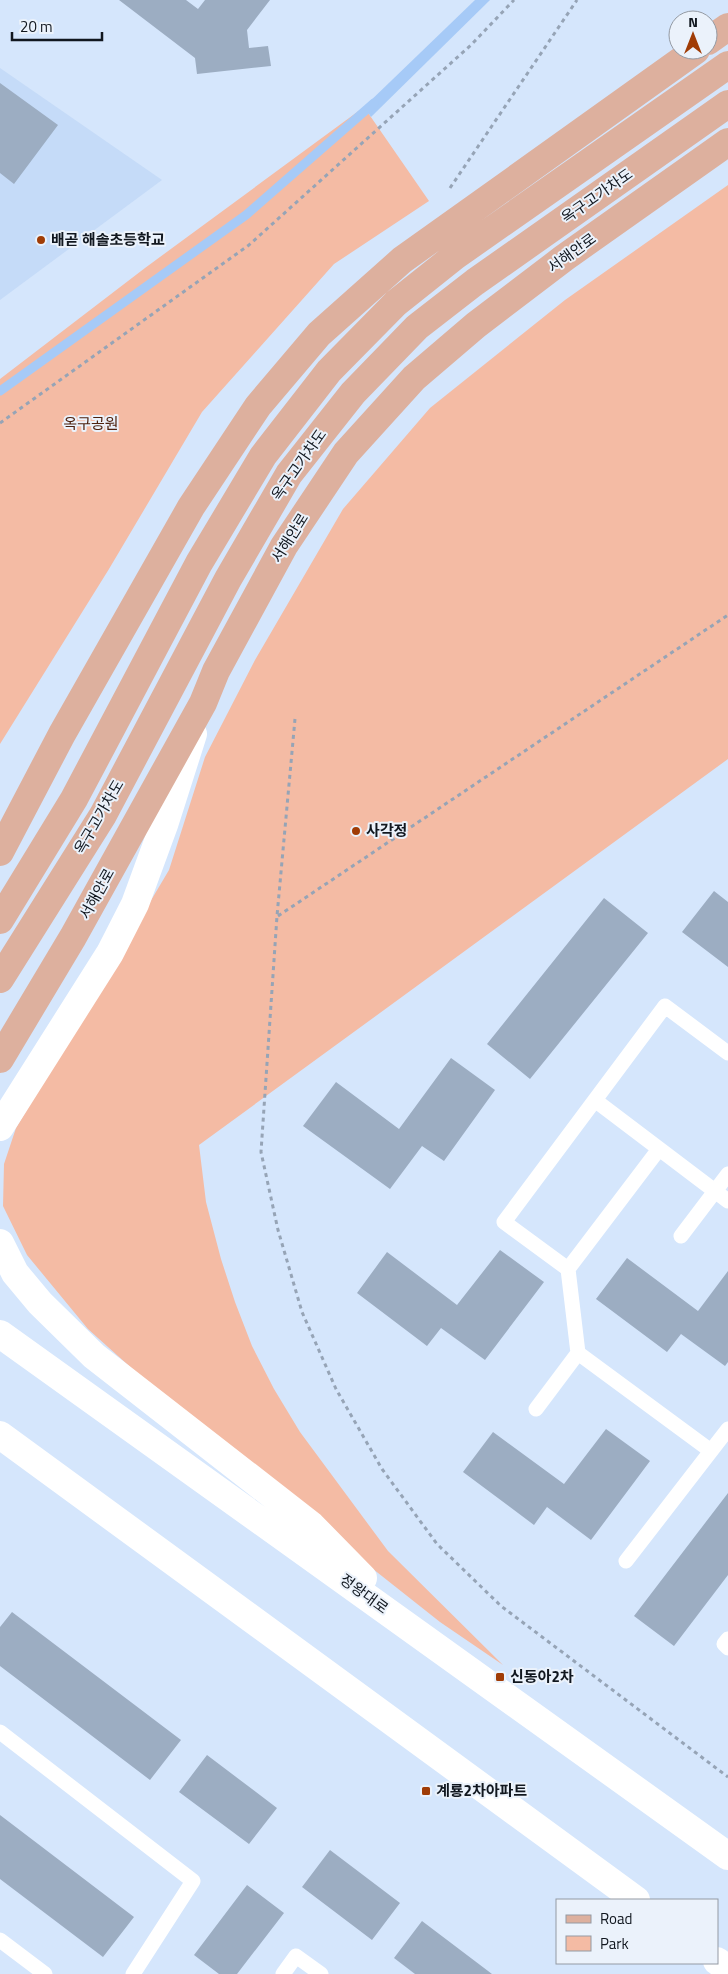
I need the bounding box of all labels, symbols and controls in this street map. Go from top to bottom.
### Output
scale bar [12,10,102,42]
north arrow [668,10,718,60]
text: N [688,11,698,32]
text: 20 m [20,15,53,38]
street label: 옥구고가차도 [556,162,637,229]
street label: 서해안로 [543,227,601,278]
place label: 배곧 해솔초등학교 [51,228,165,251]
marker: 배곧 해솔초등학교 [35,234,47,246]
park label: 옥구공원 [63,412,119,435]
street label: 옥구고가차도 [265,424,332,505]
street label: 서해안로 [265,508,314,567]
street label: 옥구고가차도 [68,775,129,858]
place label: 사각정 [366,819,407,842]
marker: 사각정 [350,825,362,837]
street label: 서해안로 [73,864,120,923]
street label: 정왕대로 [335,1568,393,1619]
place label: 신동아2차 [510,1665,574,1688]
marker: 신동아2차 [494,1671,506,1683]
place label: 계룡2차아파트 [436,1779,527,1802]
marker: 계룡2차아파트 [420,1785,432,1797]
legend [556,1899,718,1964]
text: Road [600,1907,632,1930]
text: Park [600,1932,629,1955]

